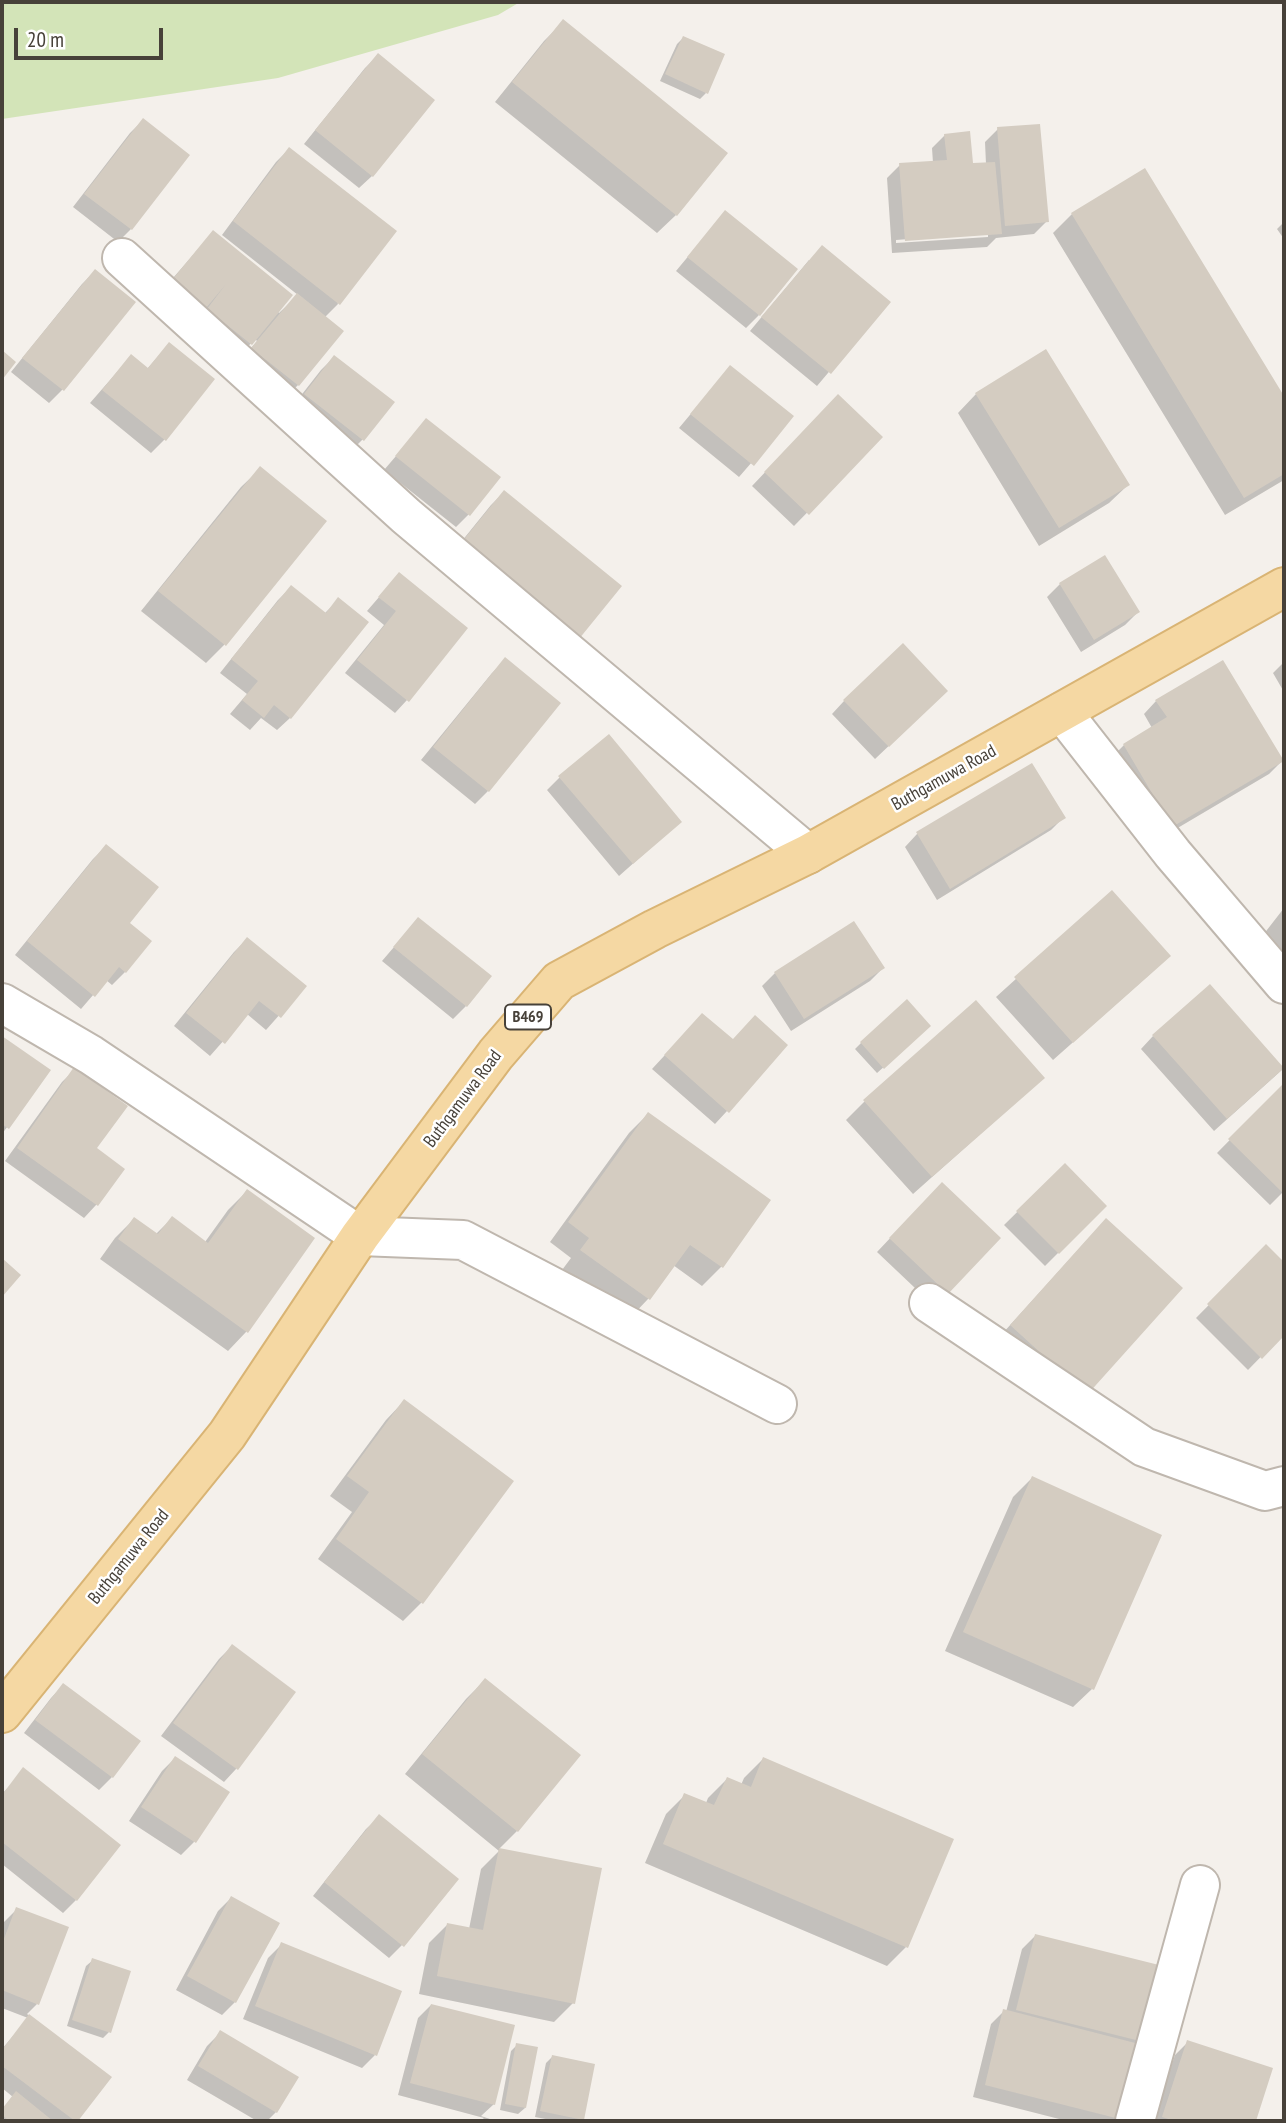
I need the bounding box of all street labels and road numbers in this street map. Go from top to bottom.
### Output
street label: Buthgamuwa Road [888,740,1000,816]
road number: B469 [505,1004,551,1030]
street label: Buthgamuwa Road [419,1046,507,1152]
street label: Buthgamuwa Road [84,1505,174,1609]

